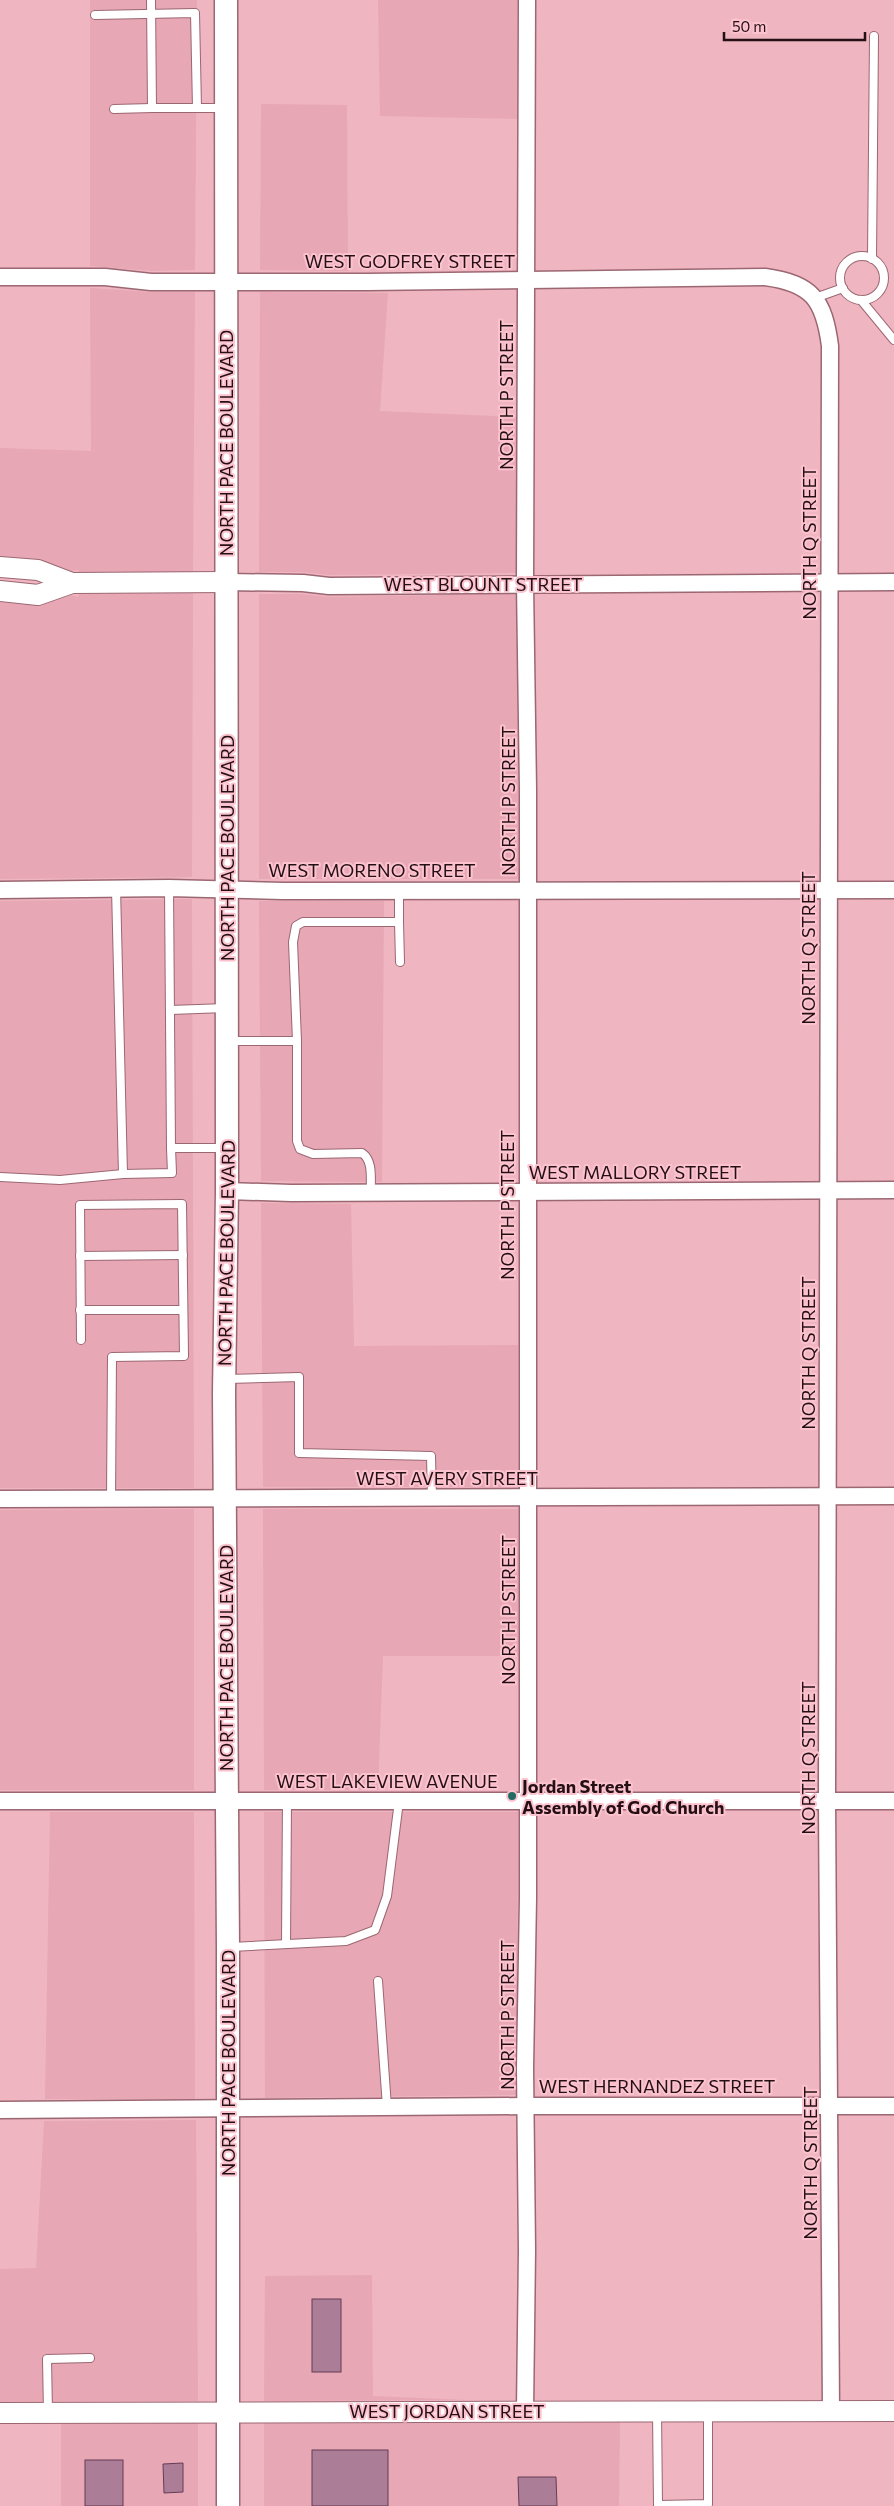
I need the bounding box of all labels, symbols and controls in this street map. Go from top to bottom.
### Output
scale bar [724,10,865,42]
text: 50 m [732,17,766,35]
street label: WEST GODFREY STREET [305,250,515,272]
street label: NORTH P STREET [495,320,517,470]
street label: NORTH PACE BOULEVARD [215,330,237,556]
street label: NORTH Q STREET [798,466,820,620]
street label: WEST BLOUNT STREET [383,573,583,595]
street label: NORTH P STREET [497,726,519,876]
street label: NORTH PACE BOULEVARD [216,735,238,961]
street label: WEST MORENO STREET [268,859,476,881]
street label: NORTH Q STREET [797,871,819,1025]
street label: NORTH P STREET [496,1130,518,1280]
street label: NORTH PACE BOULEVARD [213,1140,239,1366]
street label: WEST MALLORY STREET [529,1161,741,1183]
street label: NORTH Q STREET [797,1276,819,1430]
street label: WEST AVERY STREET [356,1467,538,1489]
street label: NORTH P STREET [497,1535,519,1685]
street label: NORTH PACE BOULEVARD [215,1545,237,1771]
street label: NORTH Q STREET [797,1681,819,1835]
street label: WEST LAKEVIEW AVENUE [276,1770,498,1792]
place label: Jordan Street Assembly of God Church [522,1775,724,1818]
marker: Jordan Street Assembly of God Church [506,1790,518,1802]
street label: NORTH P STREET [496,1940,518,2090]
street label: NORTH PACE BOULEVARD [217,1950,239,2176]
street label: WEST HERNANDEZ STREET [539,2075,775,2097]
street label: NORTH Q STREET [799,2086,821,2240]
street label: WEST JORDAN STREET [349,2400,545,2422]

